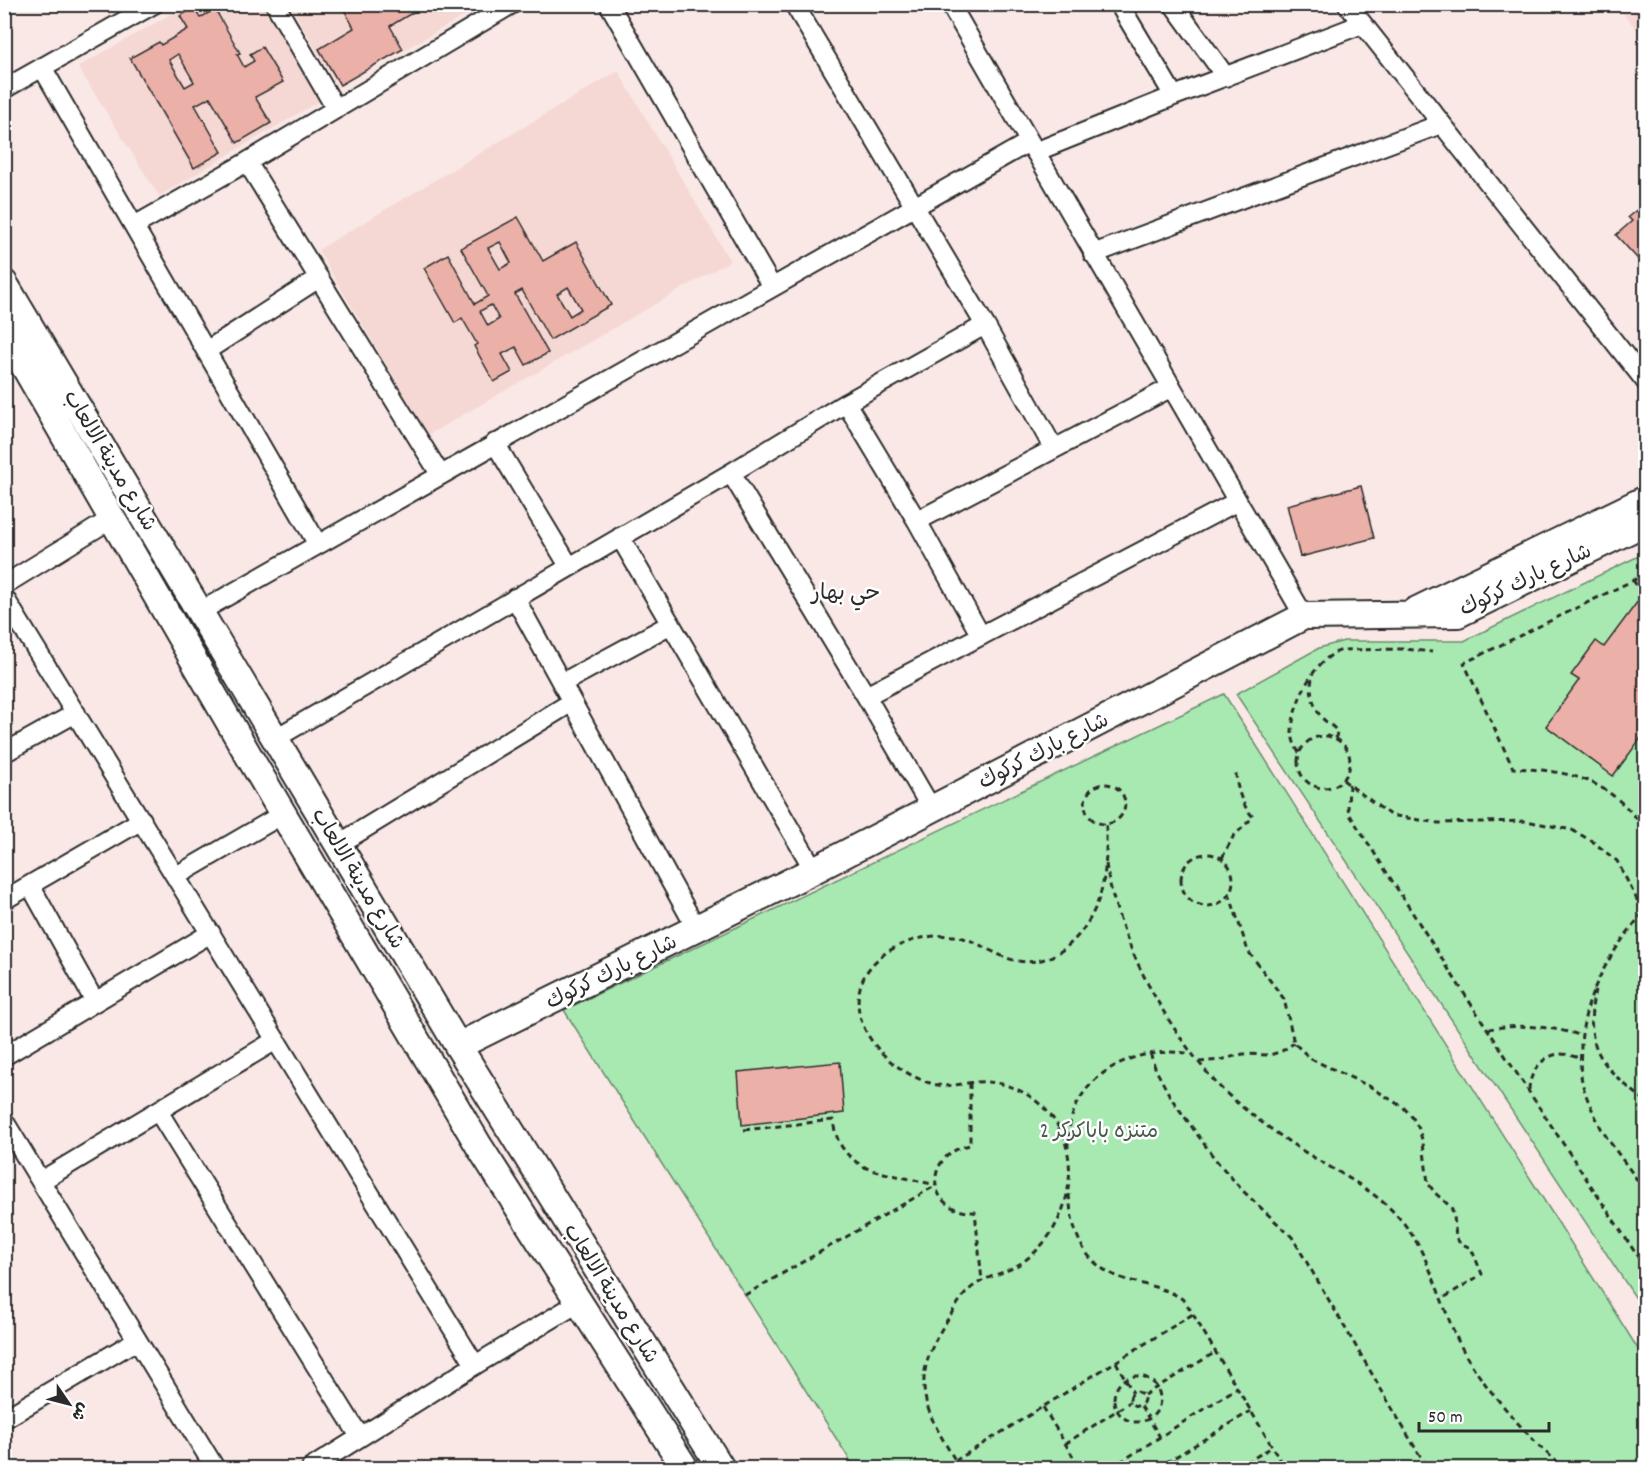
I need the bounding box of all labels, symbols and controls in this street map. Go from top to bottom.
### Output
street label: شارع مدينة الالعاب [54,385,163,538]
street label: شارع بارك كركوك [1455,538,1597,626]
district label: حي بهار [810,579,880,611]
street label: شارع بارك كركوك [974,707,1115,799]
street label: شارع مدينة الالعاب [302,803,411,956]
street label: شارع بارك كركوك [541,929,683,1019]
park label: متنزه باباكركر 2 [1040,1118,1158,1148]
street label: شارع مدينة الالعاب [554,1219,665,1370]
north arrow [39,1374,99,1434]
scale bar [1419,1395,1550,1433]
text: ش [65,1397,94,1425]
text: 50 m [1428,1406,1463,1431]

